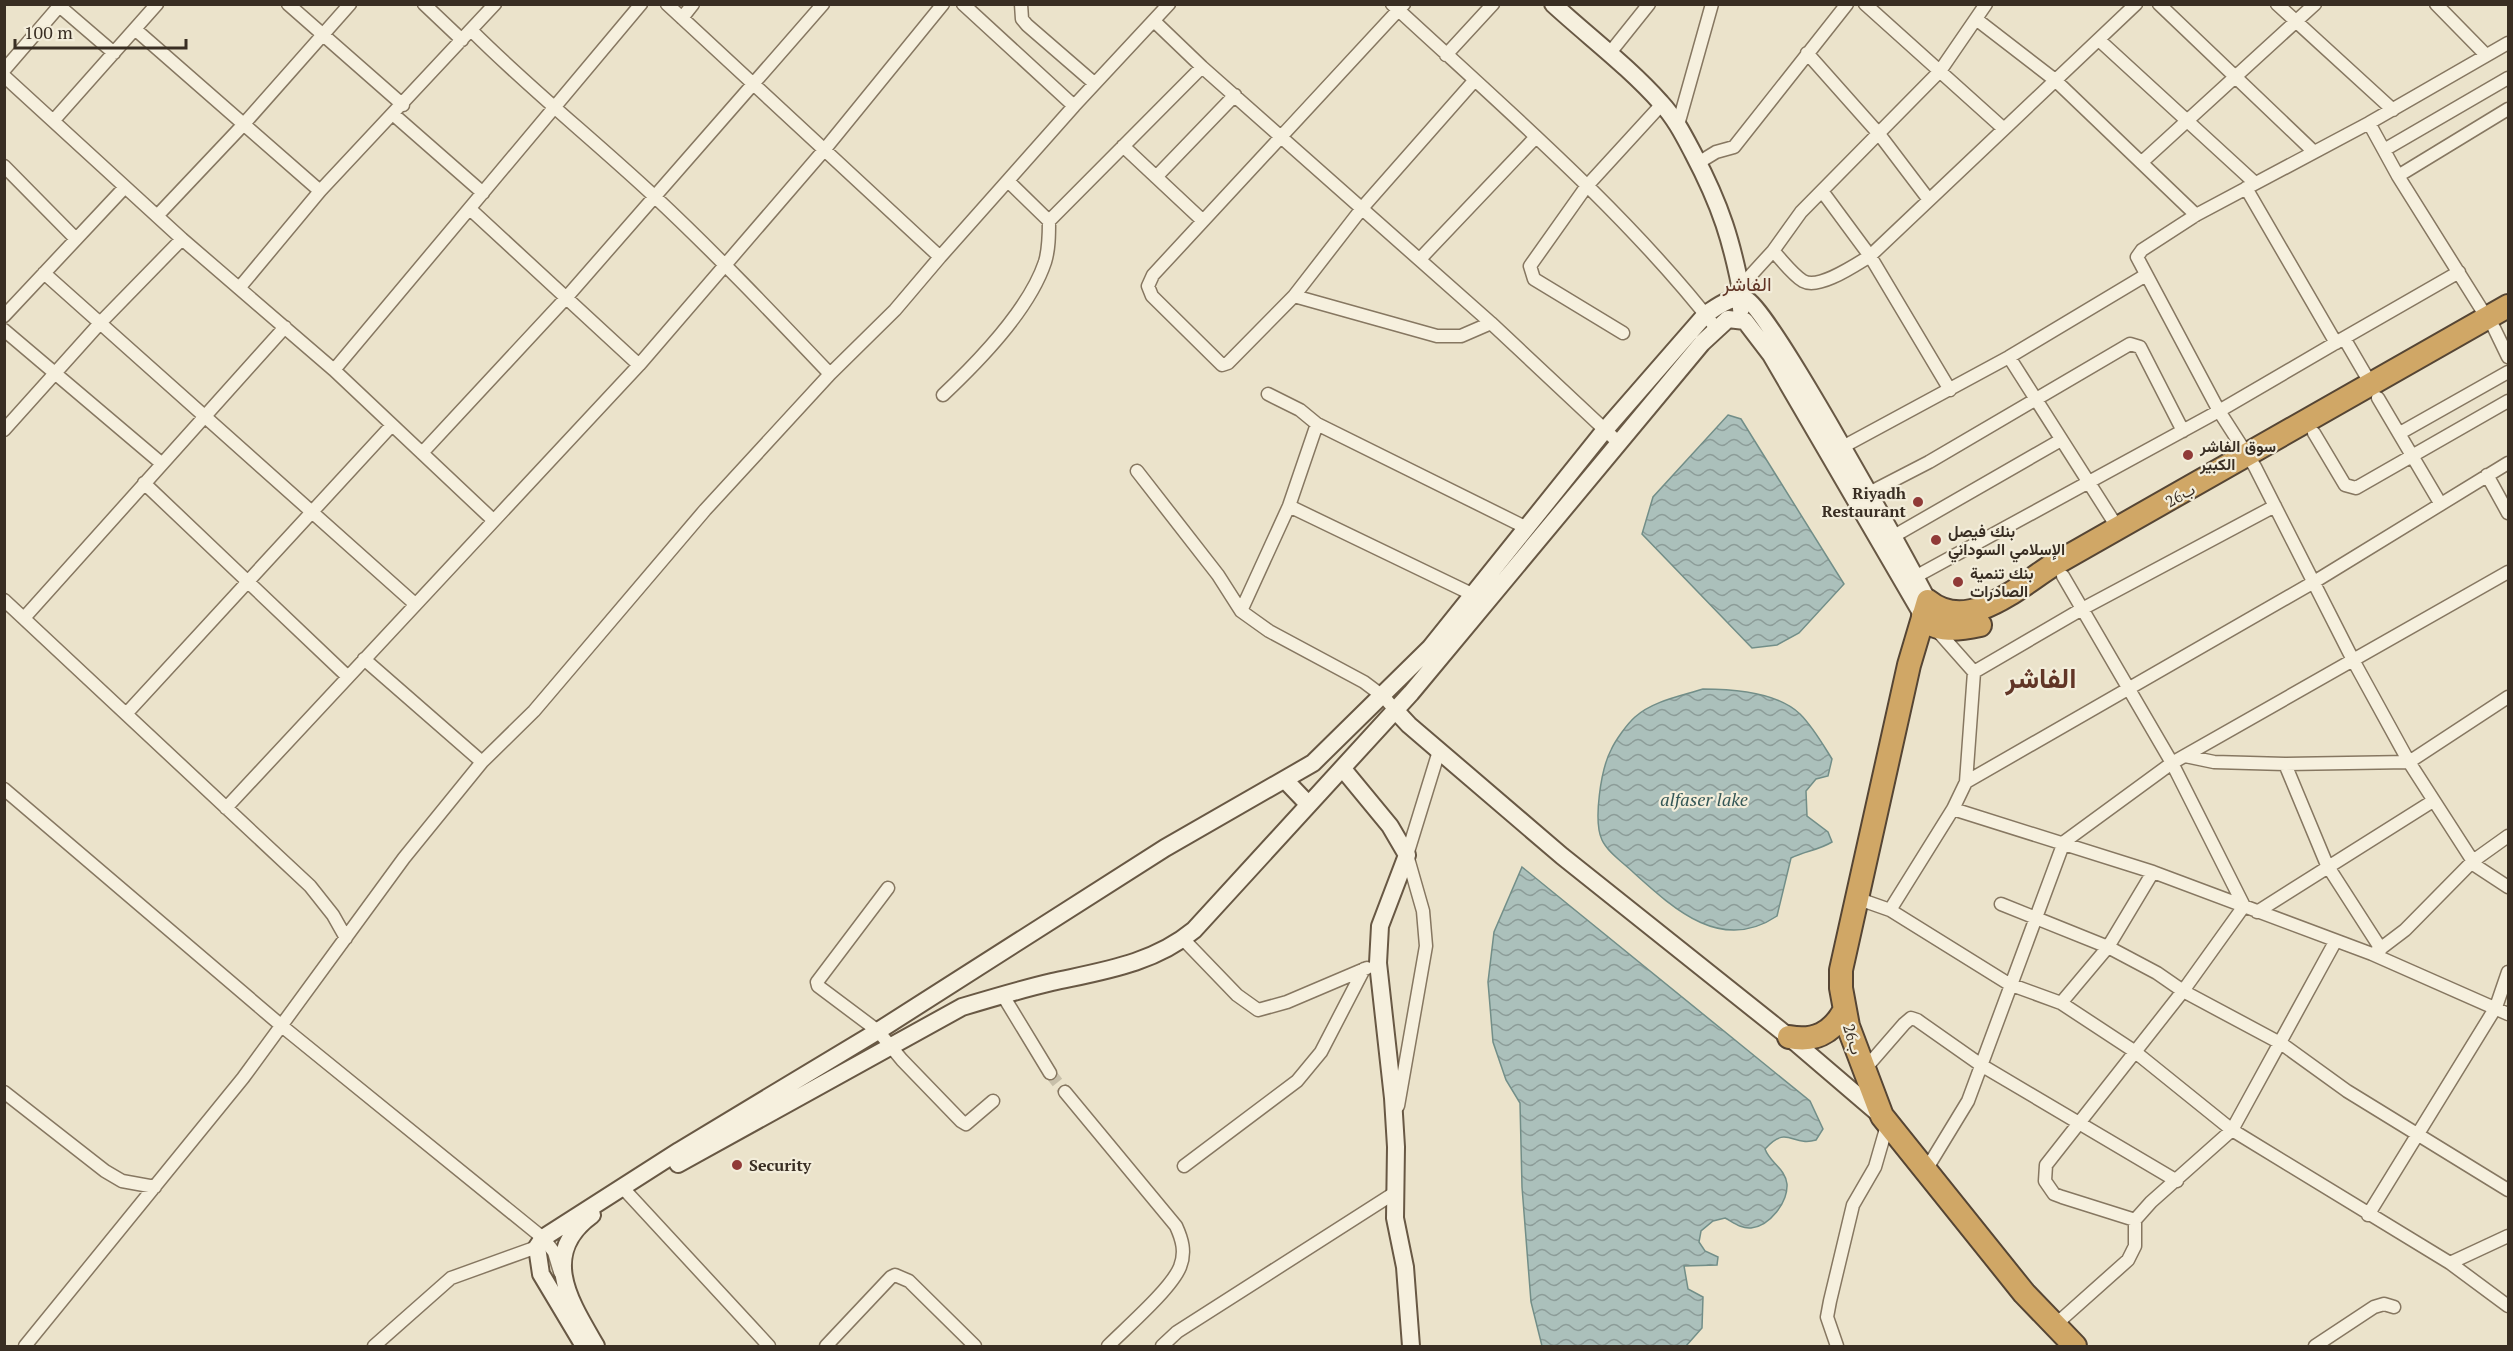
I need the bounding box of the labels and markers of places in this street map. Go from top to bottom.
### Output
place label: سوق الفاشر الكبير [2199,435,2276,475]
marker: سوق الفاشر الكبير [2181,448,2195,462]
place label: Riyadh Restaurant [1822,482,1907,522]
marker: Riyadh Restaurant [1911,495,1925,509]
place label: بنك فيصل الإسلامي السوداني [1948,520,2065,563]
marker: بنك فيصل الإسلامي السوداني [1929,533,1943,547]
place label: بنك تنمية الصادرات [1970,562,2034,602]
marker: بنك تنمية الصادرات [1951,575,1965,589]
place label: Security [749,1154,812,1176]
marker: Security [730,1158,744,1172]

